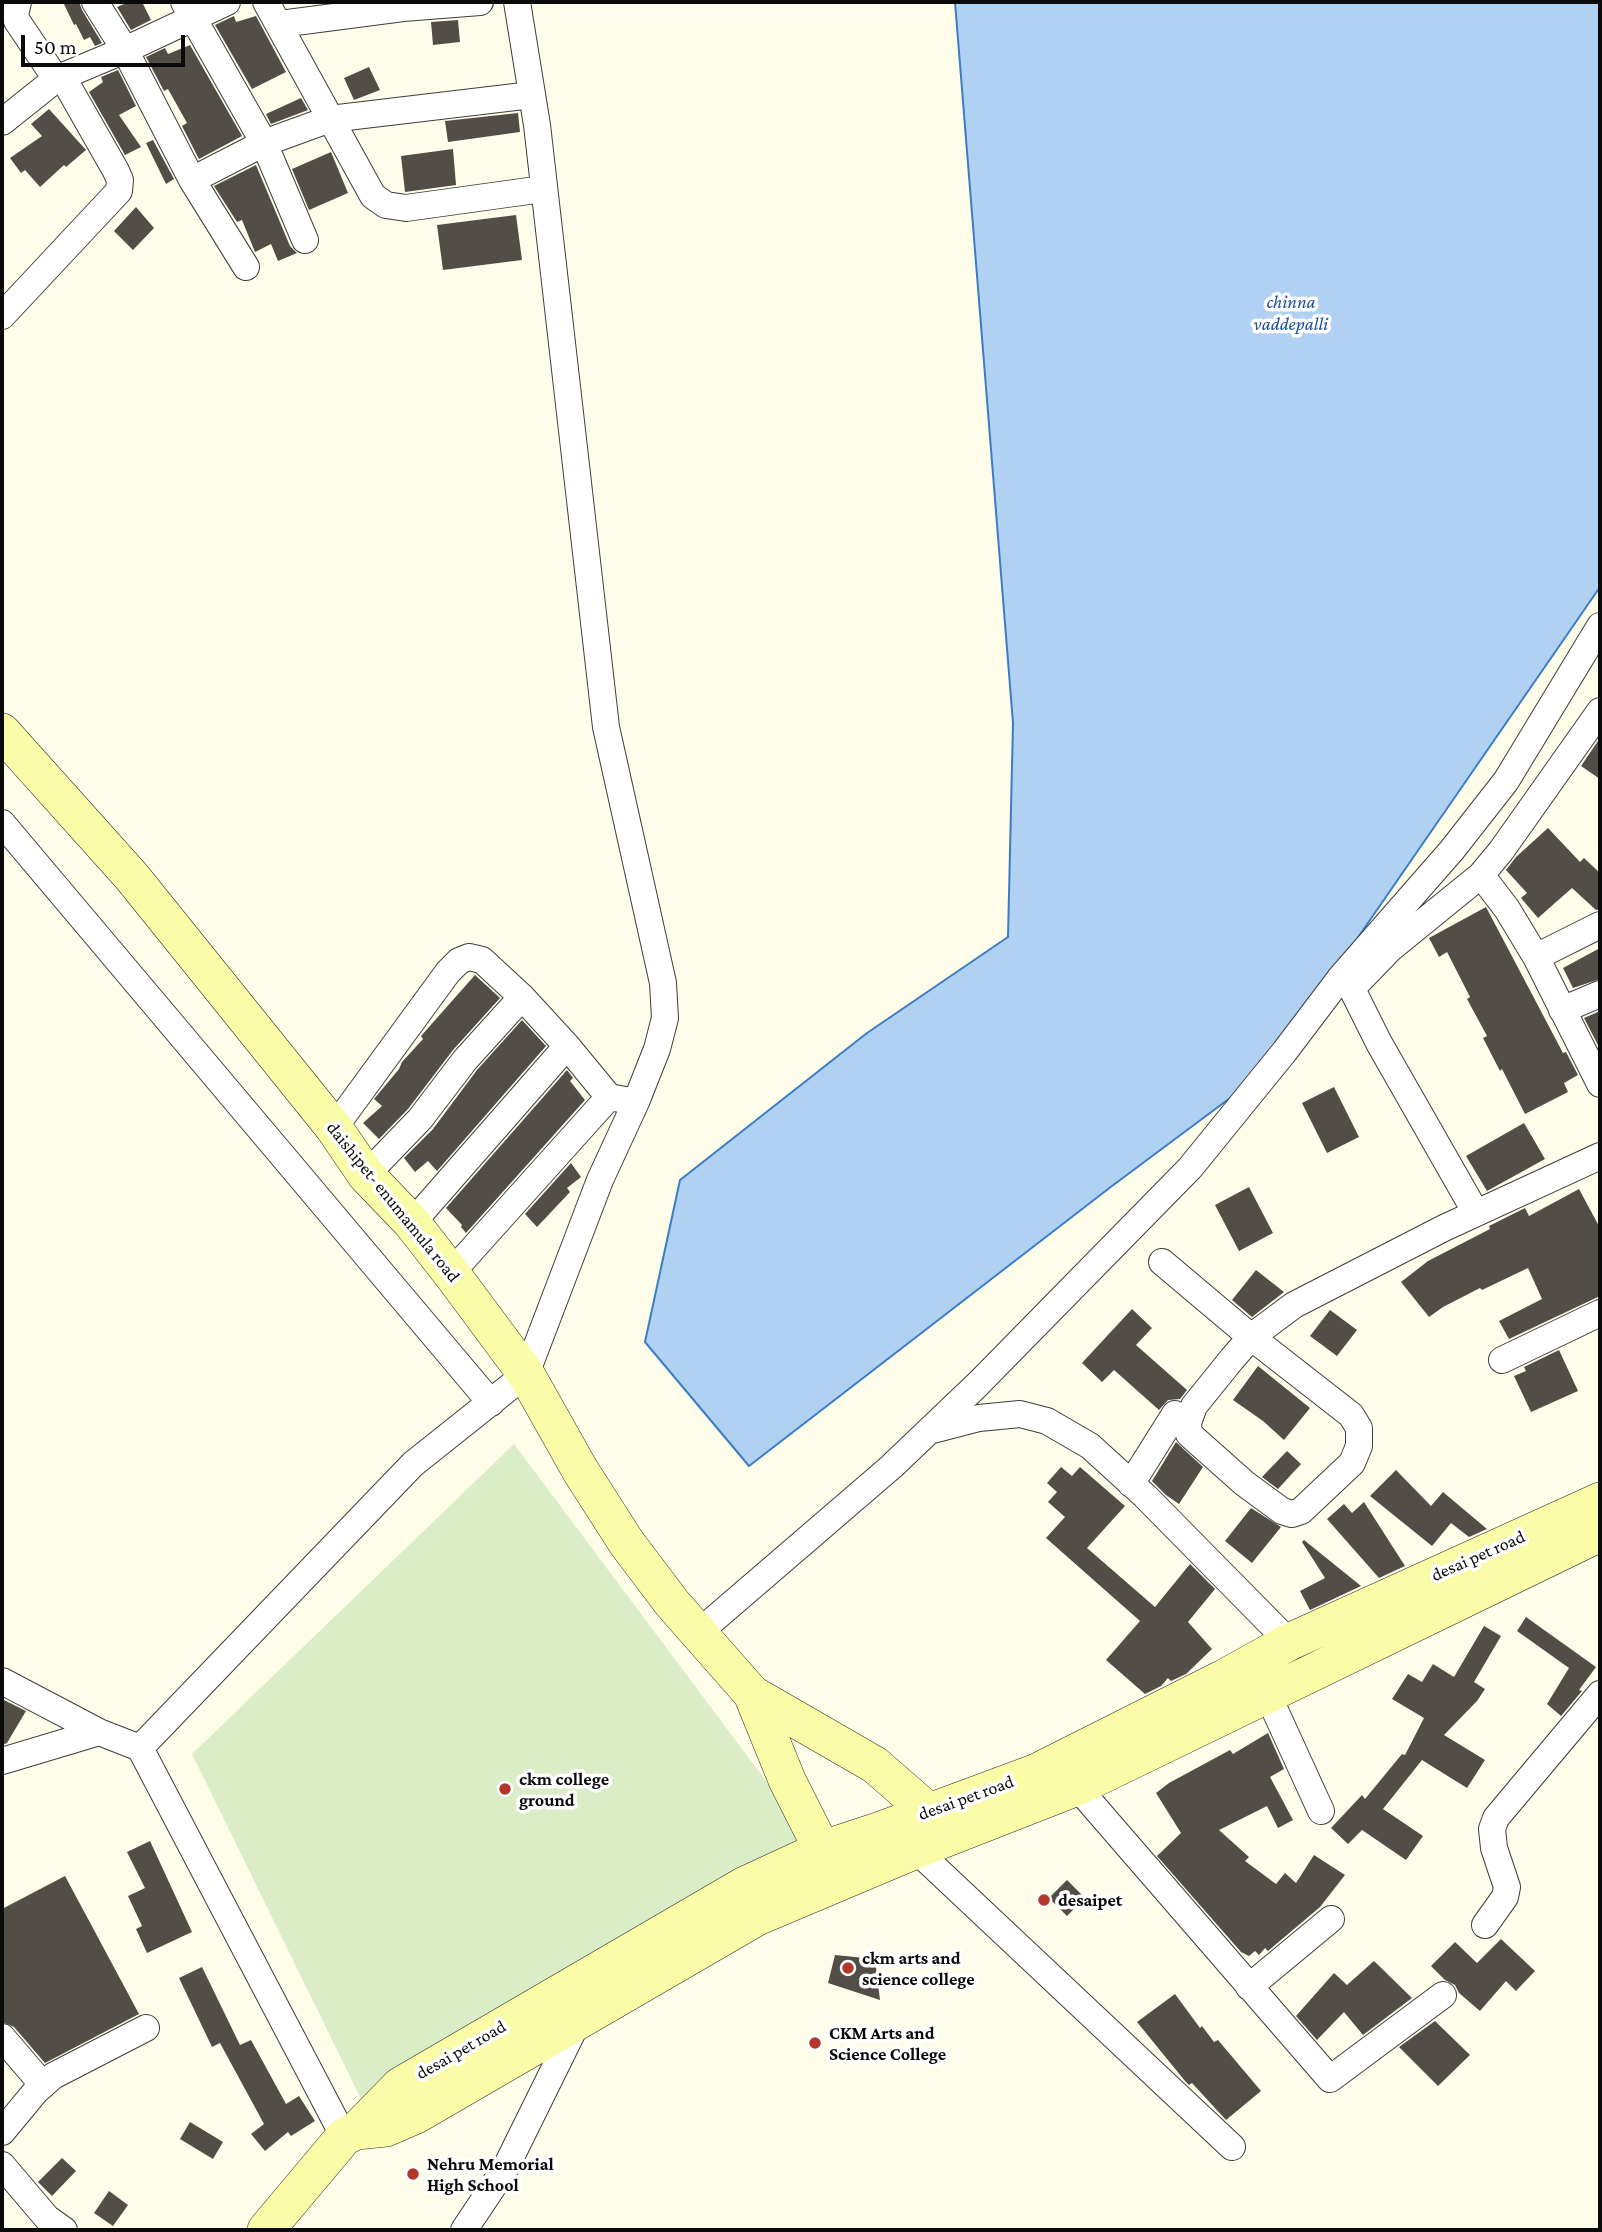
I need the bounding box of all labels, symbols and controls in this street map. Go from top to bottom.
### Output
scale bar [24,21,189,65]
text: 50 m [34,35,77,59]
water label: chinna vaddepalli [1254,291,1328,335]
street label: daishipet- enumamula road [322,1117,464,1287]
street label: desai pet road [1428,1526,1528,1586]
place label: ckm college ground [519,1768,609,1810]
street label: desai pet road [915,1771,1017,1825]
marker: ckm college ground [497,1781,513,1797]
place label: desaipet [1058,1889,1122,1911]
marker: desaipet [1036,1892,1052,1908]
place label: ckm arts and science college [862,1947,975,1990]
marker: ckm arts and science college [840,1960,856,1976]
street label: desai pet road [412,2016,510,2084]
place label: CKM Arts and Science College [829,2022,946,2064]
marker: CKM Arts and Science College [807,2035,823,2051]
place label: Nehru Memorial High School [427,2153,554,2196]
marker: Nehru Memorial High School [405,2166,421,2182]

